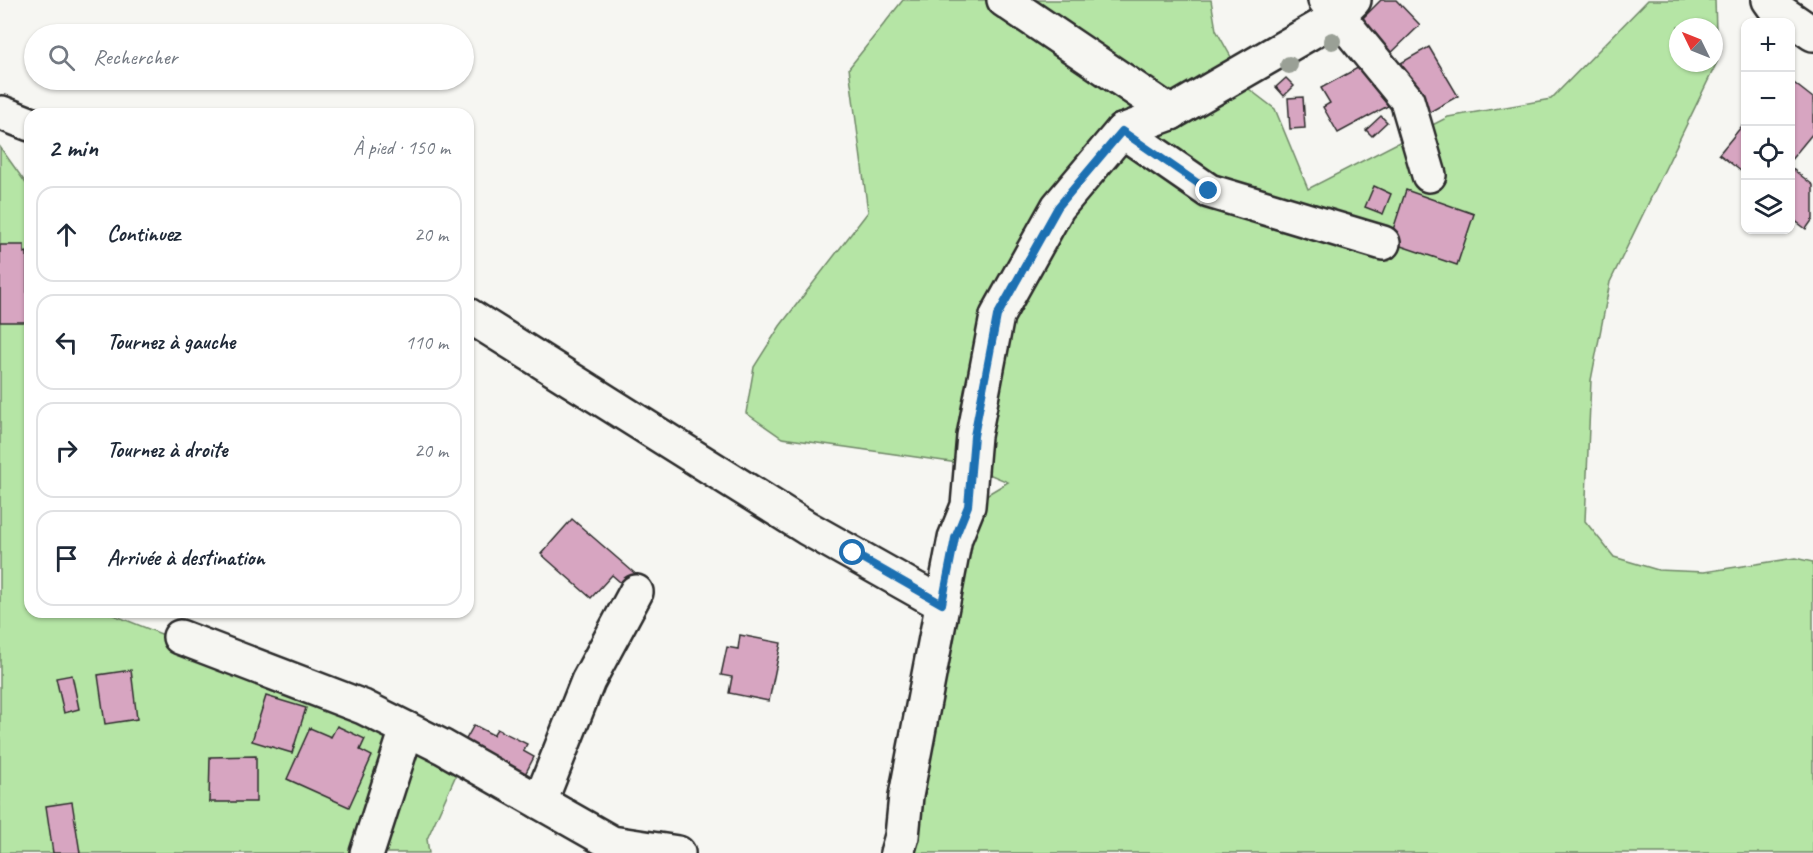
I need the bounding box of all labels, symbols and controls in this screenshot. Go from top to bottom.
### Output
north arrow [1669,18,1723,72]
map controls [1741,18,1795,234]
button: + [1741,18,1795,72]
search box [24,24,474,90]
icon: search [45,41,78,74]
text: Rechercher [93,43,177,71]
button: − [1741,72,1795,126]
button: locate [1741,126,1795,180]
text: 2 min [48,131,98,164]
text: À pied · 150 m [353,135,450,160]
route end [1195,177,1221,203]
button: layers [1741,180,1795,234]
icon: ahead [50,218,83,251]
text: Continuez [107,220,180,248]
text: 20 m [414,222,448,247]
icon: left [50,326,83,359]
text: Tournez à gauche [107,328,235,356]
text: 110 m [405,330,448,355]
icon: right [50,434,83,467]
text: Tournez à droite [107,436,227,464]
text: 20 m [414,438,448,463]
route start [839,539,865,565]
icon: arrive [50,542,83,575]
text: Arrivée à destination [107,544,265,572]

